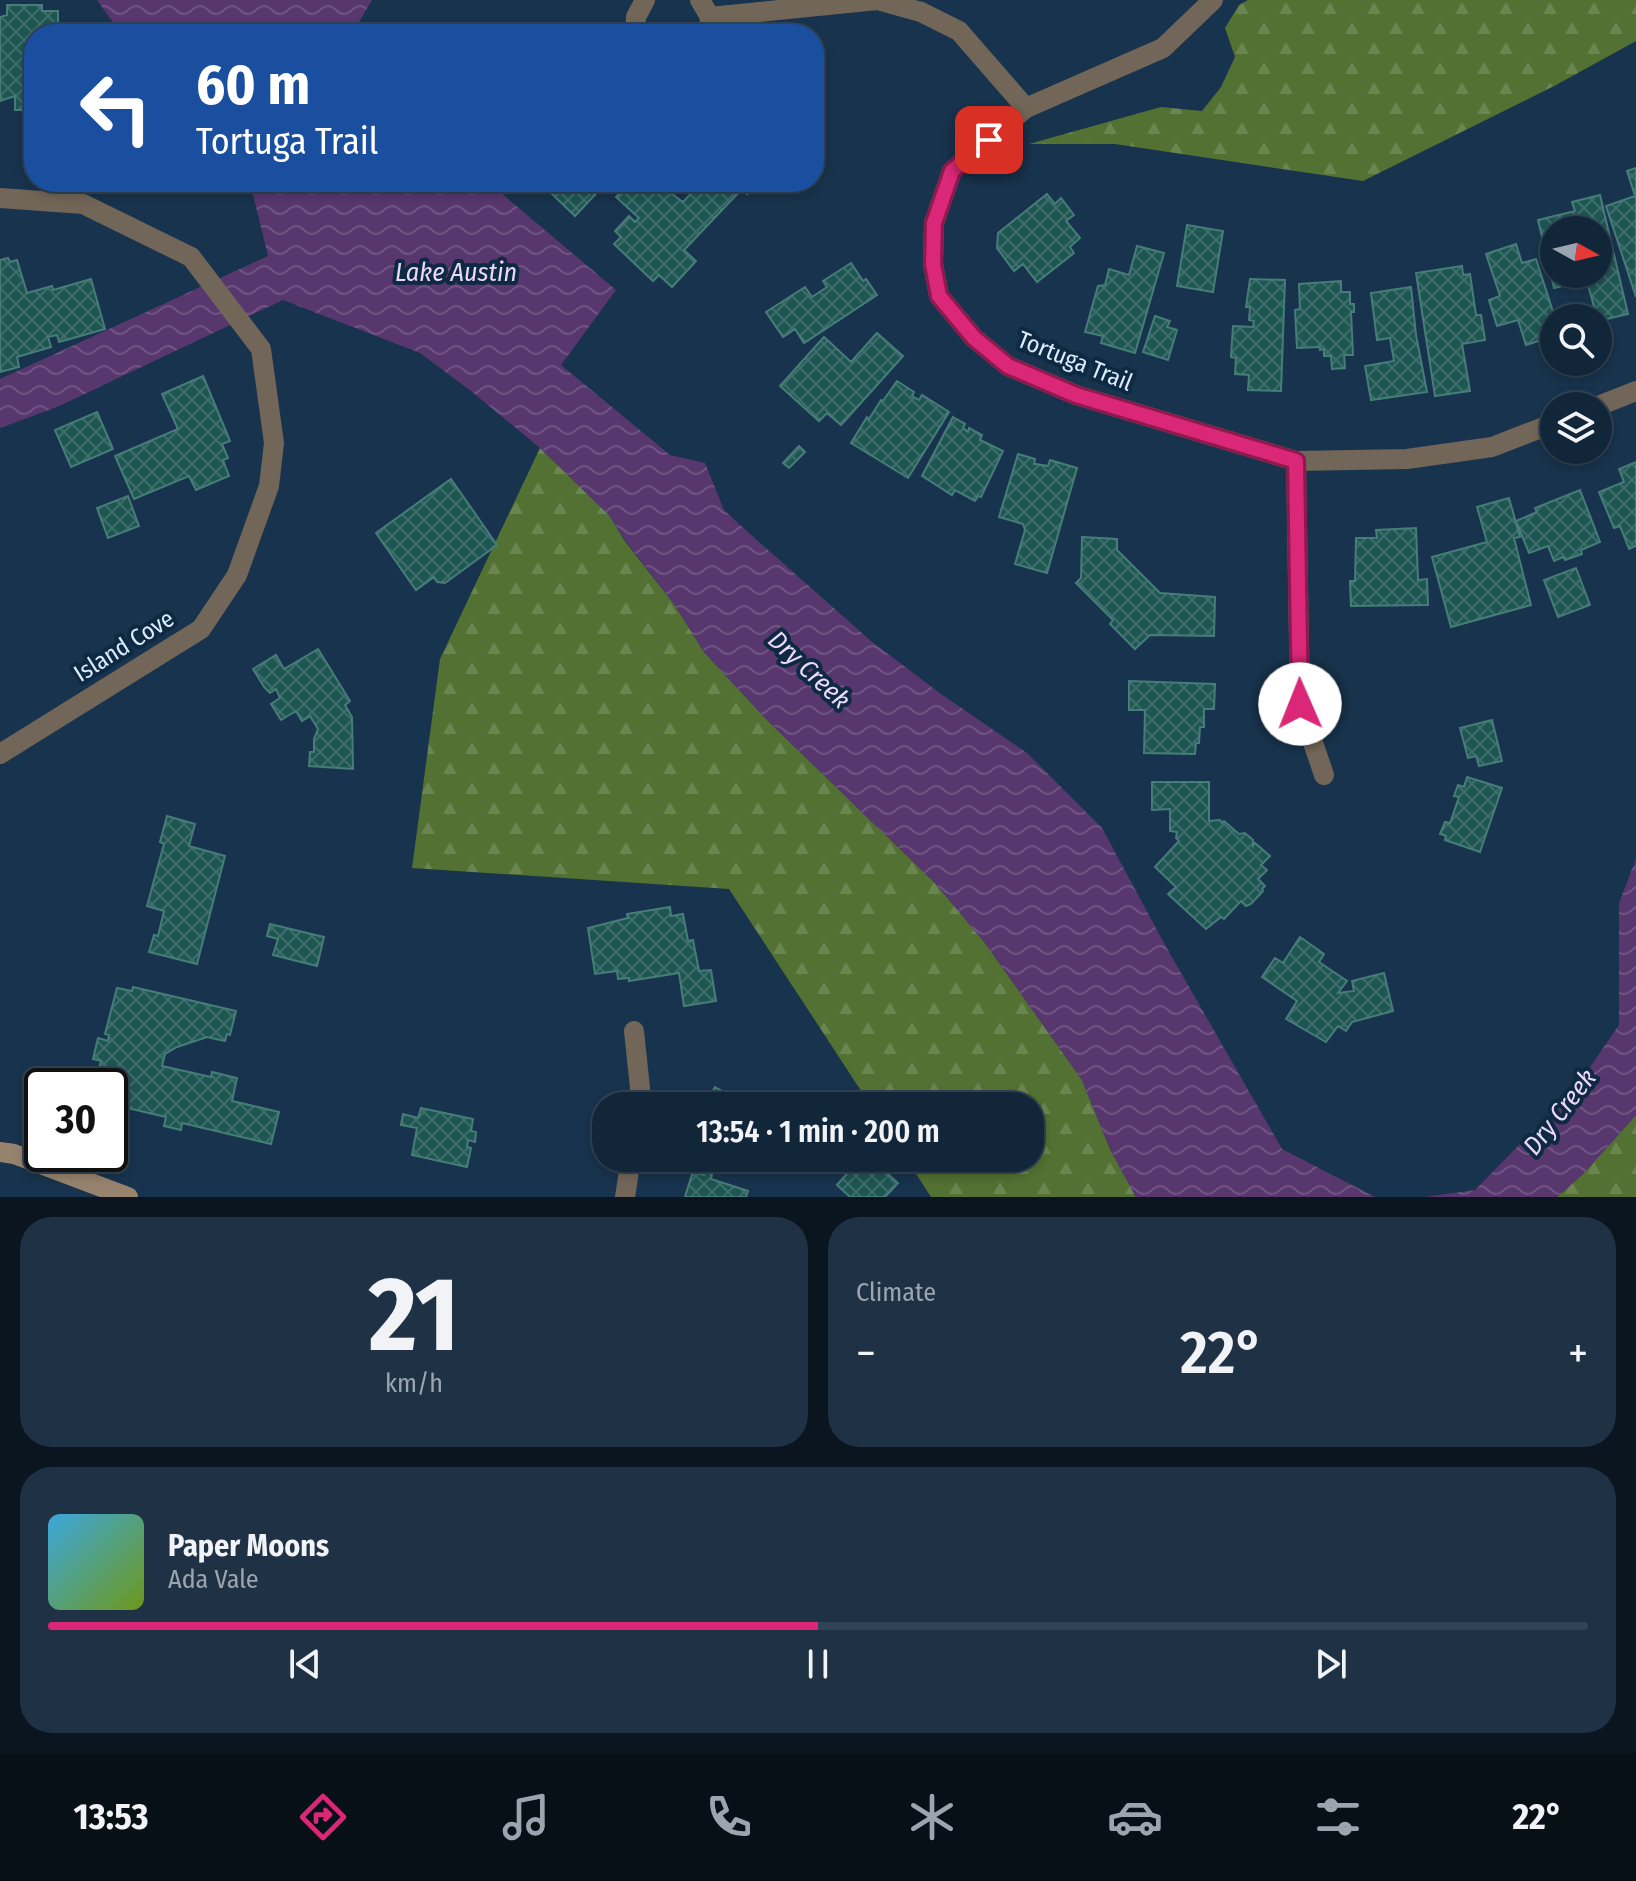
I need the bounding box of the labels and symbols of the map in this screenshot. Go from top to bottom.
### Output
pin [955,106,1023,174]
north arrow [1540,216,1612,288]
water label: Lake Austin [395,257,517,288]
street label: Tortuga Trail [1013,325,1137,397]
street label: Island Cove [69,604,179,688]
water label: Dry Creek [762,625,856,716]
position arrow [1258,662,1342,746]
water label: Dry Creek [1517,1063,1603,1161]
speed limit sign: 30 [24,1068,128,1172]

